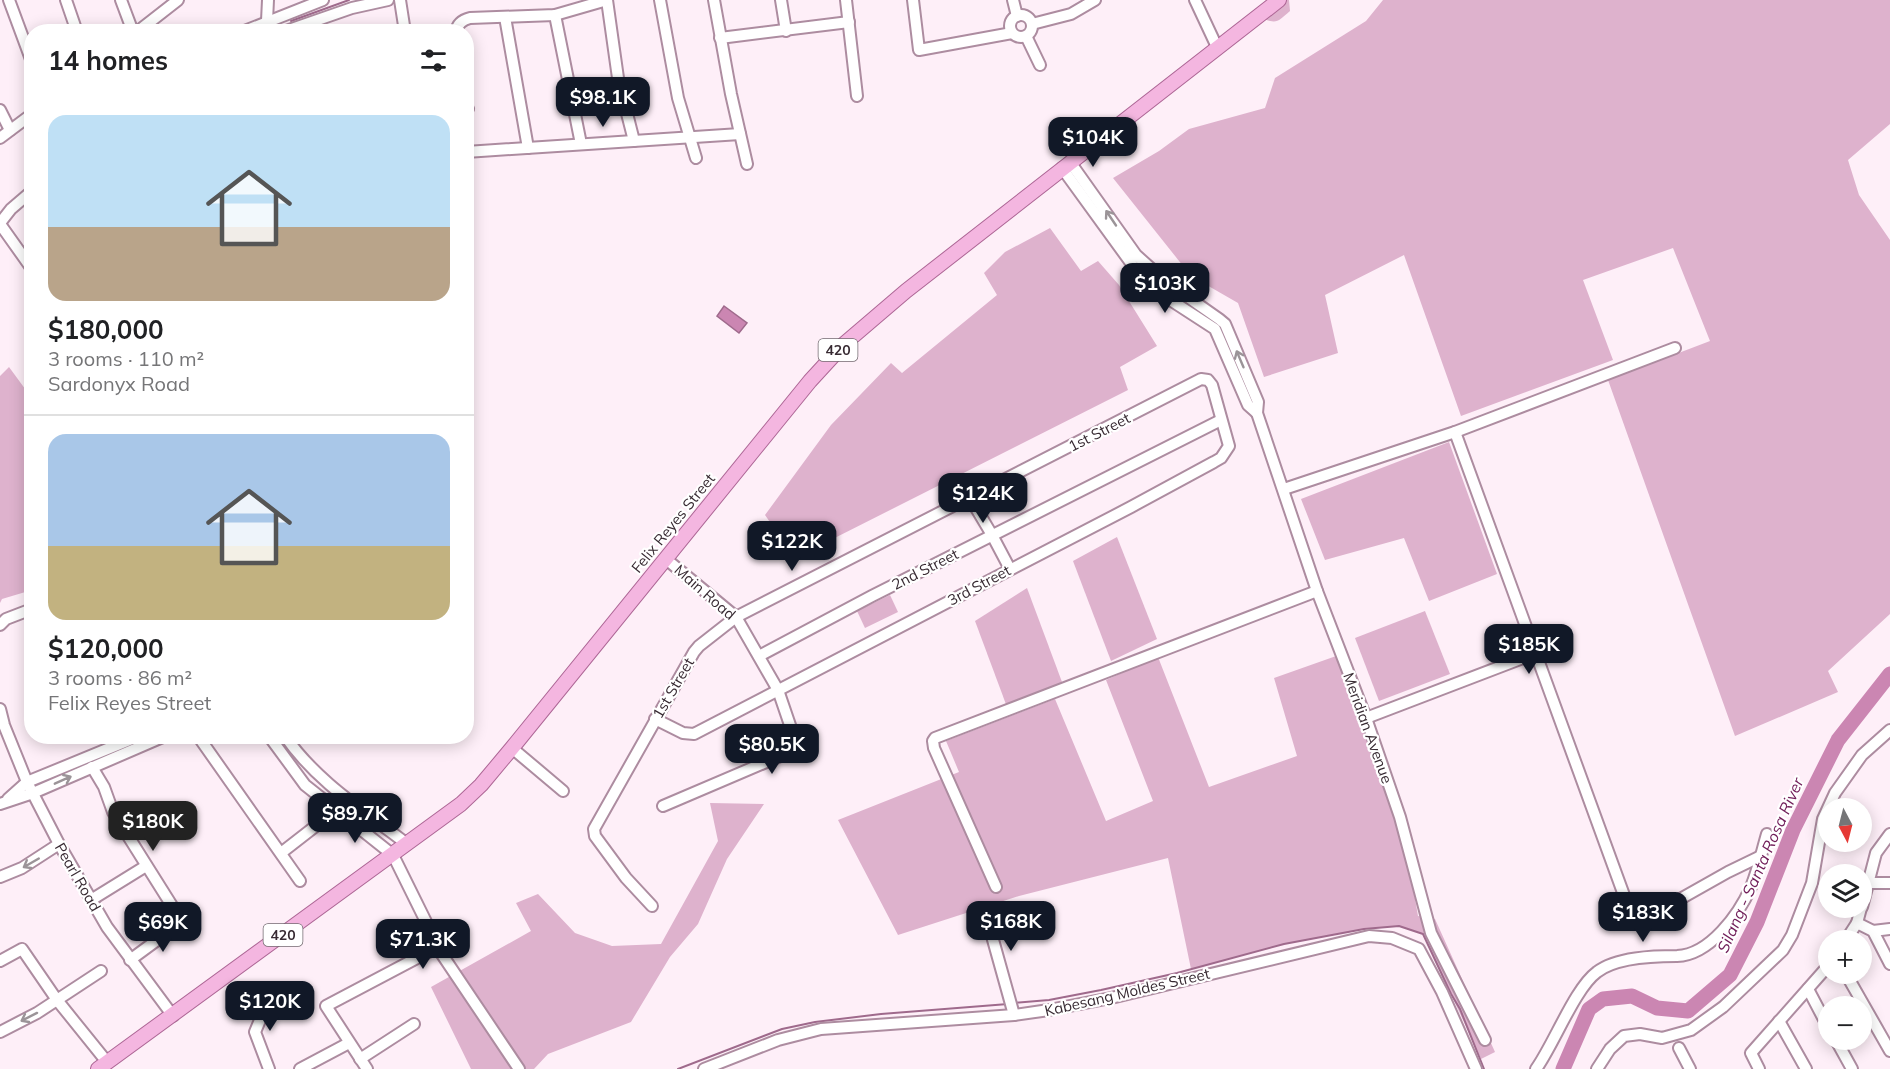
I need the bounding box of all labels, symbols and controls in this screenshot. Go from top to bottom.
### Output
text: 14 homes [48,44,168,77]
icon: filters [417,44,450,77]
pin: $98.1K [554,77,652,128]
text: $98.1K [570,84,636,109]
pin: $104K [1051,117,1135,168]
text: $104K [1062,124,1124,149]
icon: home [195,154,303,262]
one-way arrow [1105,210,1117,227]
pin: $103K [1123,263,1207,314]
text: $103K [1134,270,1196,295]
text: $180,000 [48,313,164,346]
road number: 420 [818,339,858,361]
text: 3 rooms · 110 m² [48,346,204,371]
one-way arrow [1234,350,1245,368]
text: Sardonyx Road [48,371,190,396]
street label: 1st Street [1065,408,1133,456]
street label: Felix Reyes Street [627,469,719,577]
icon: home [195,473,303,581]
pin: $124K [941,473,1025,524]
text: $124K [952,480,1014,505]
pin: $122K [750,521,834,572]
text: $122K [761,528,823,553]
street label: 2nd Street [889,544,961,594]
street label: Main Road [670,560,740,624]
street label: 3rd Street [944,560,1014,610]
pin: $185K [1487,624,1571,675]
text: $185K [1498,631,1560,656]
text: $120,000 [48,632,164,665]
street label: 1st Street [648,654,698,722]
text: 3 rooms · 86 m² [48,665,192,690]
street label: Meridian Avenue [1339,670,1397,786]
text: Felix Reyes Street [48,690,211,715]
pin: $80.5K [723,724,821,775]
text: $80.5K [739,731,805,756]
water label: Silang - Santa Rosa River [1712,773,1808,956]
one-way arrow [53,774,71,785]
pin: $89.7K [306,793,404,844]
north arrow [1818,798,1872,852]
map controls [1818,798,1872,1050]
text: $89.7K [322,800,388,825]
pin: $180K [111,801,195,852]
text: $180K [122,808,184,833]
street label: Pearl Road [51,839,105,915]
one-way arrow [23,857,40,869]
button: layers [1818,864,1872,918]
pin: $183K [1601,892,1685,943]
text: $183K [1612,899,1674,924]
pin: $168K [969,901,1053,952]
pin: $69K [127,902,199,953]
text: $168K [980,908,1042,933]
text: $69K [138,909,188,934]
pin: $71.3K [374,919,472,970]
road number: 420 [264,924,302,946]
text: $71.3K [390,926,456,951]
button: + [1818,930,1872,984]
street label: Kabesang Moldes Street [1043,964,1211,1020]
pin: $120K [228,981,312,1032]
text: $120K [239,988,301,1013]
button: − [1818,996,1872,1050]
one-way arrow [21,1011,38,1023]

